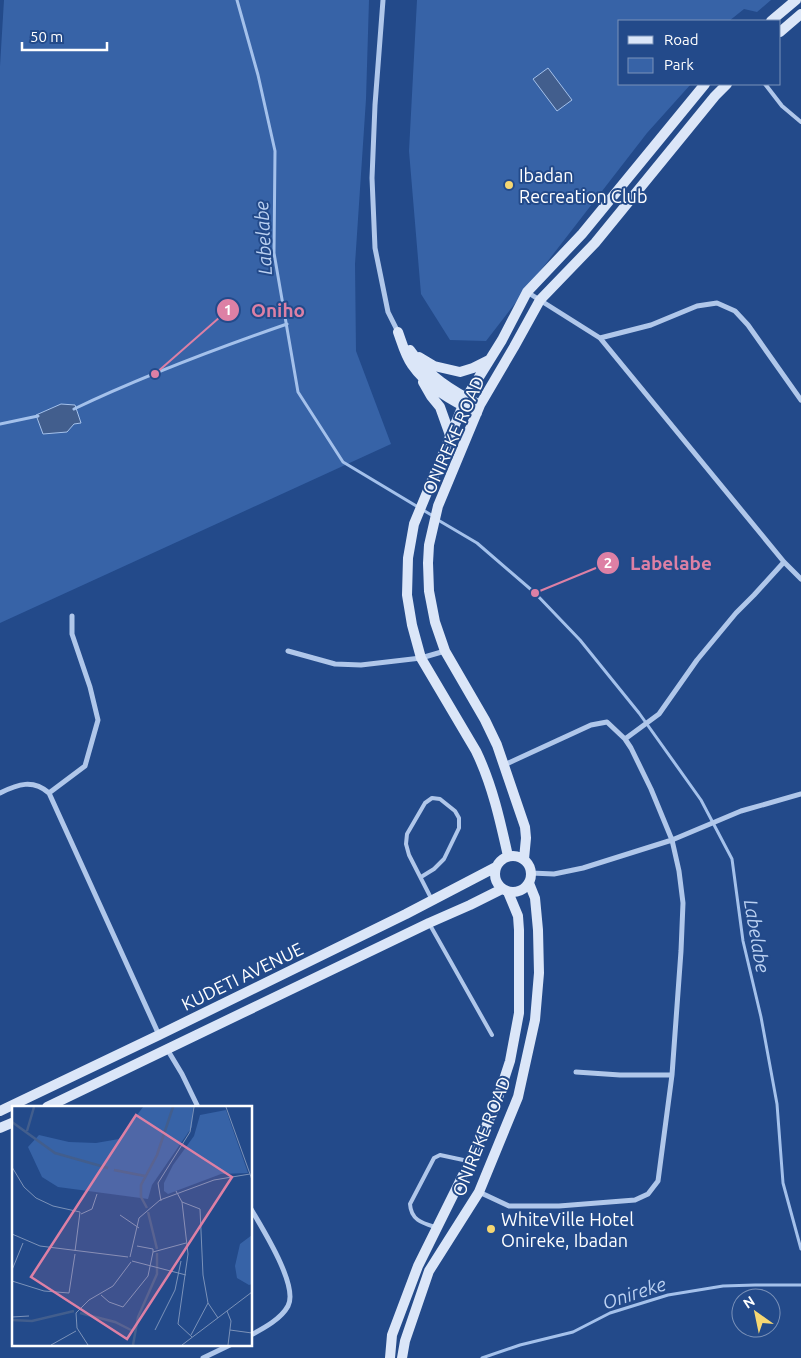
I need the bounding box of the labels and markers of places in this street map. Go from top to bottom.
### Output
place label: Ibadan Recreation Club [519,165,647,206]
marker: Ibadan Recreation Club [503,179,515,191]
callout: Oniho [216,293,315,327]
callout: Labelabe [595,546,722,580]
place label: WhiteVille Hotel Onireke, Ibadan [501,1209,634,1250]
marker: WhiteVille Hotel Onireke, Ibadan [485,1223,497,1235]

